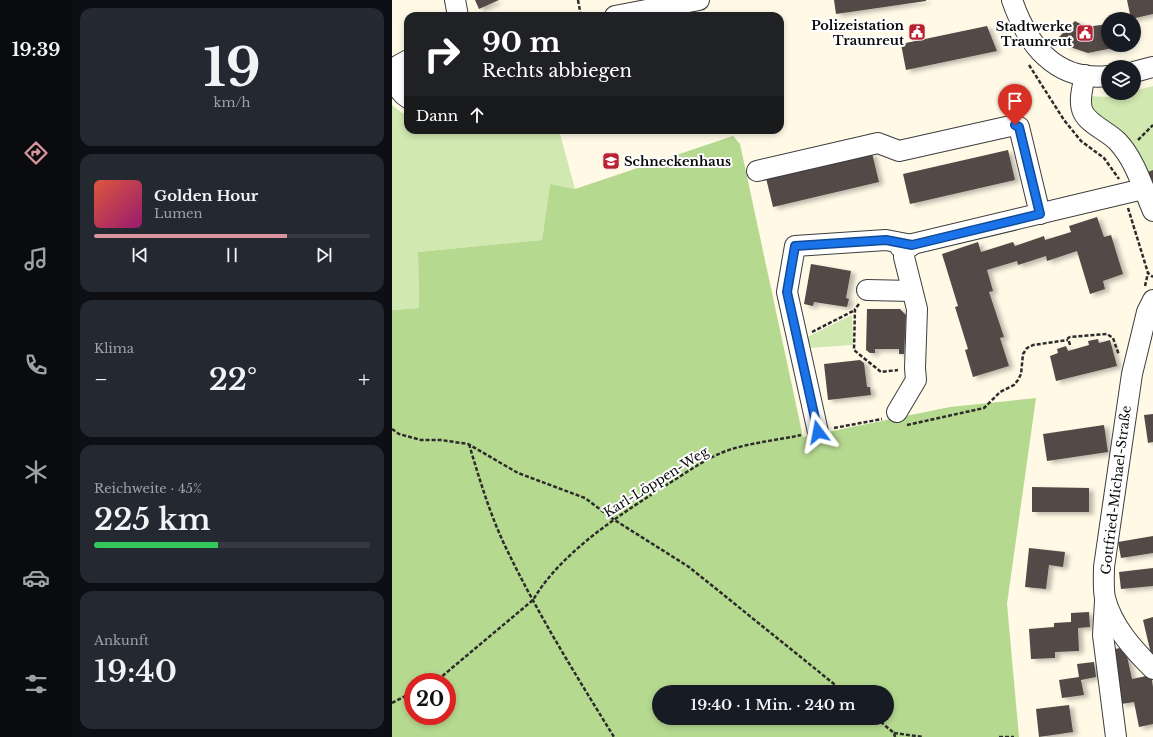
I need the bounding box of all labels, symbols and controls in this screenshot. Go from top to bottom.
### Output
map controls [1101,12,1141,100]
button: search [1101,12,1141,52]
place label: Polizeistation Traunreut [811,17,905,49]
place label: Stadtwerke Traunreut [996,18,1072,50]
public building icon: Polizeistation Traunreut [907,22,927,42]
public building icon: Stadtwerke Traunreut [1075,23,1095,43]
text: 90 m [482,25,560,60]
icon: right [416,28,468,80]
text: 19 [203,36,261,100]
text: 19:39 [12,39,60,61]
text: Rechts abbiegen [482,60,632,82]
button: layers [1101,60,1141,100]
pin [998,84,1032,125]
icon: arrive [1004,90,1026,112]
text: km/h [214,94,250,111]
icon: ahead [466,104,488,126]
text: Dann [416,106,458,125]
icon: directions [22,139,50,167]
school or university icon: Schneckenhaus [601,151,621,171]
place label: Schneckenhaus [624,153,731,170]
text: Golden Hour [154,186,258,205]
text: Lumen [154,205,203,222]
icon: previous [129,244,151,266]
icon: pause [221,244,243,266]
icon: next [313,244,335,266]
icon: music [22,245,50,273]
text: Klima [94,340,134,357]
icon: phone [22,351,50,379]
text: 22° [209,361,257,398]
text: − [94,366,108,393]
text: + [358,366,370,393]
street label: Gottfried-Michael-Straße [1097,405,1135,575]
position arrow [797,411,839,453]
street label: Karl-Löppen-Weg [600,443,712,521]
icon: climate [22,458,50,486]
text: Reichweite · 45% [94,480,202,497]
text: 225 km [94,501,211,538]
icon: car [22,564,50,592]
text: Ankunft [94,632,149,649]
text: 19:40 [94,653,177,690]
icon: filters [22,670,50,698]
speed limit sign: 20 [404,673,456,725]
text: 19:40 · 1 Min. · 240 m [691,695,855,714]

